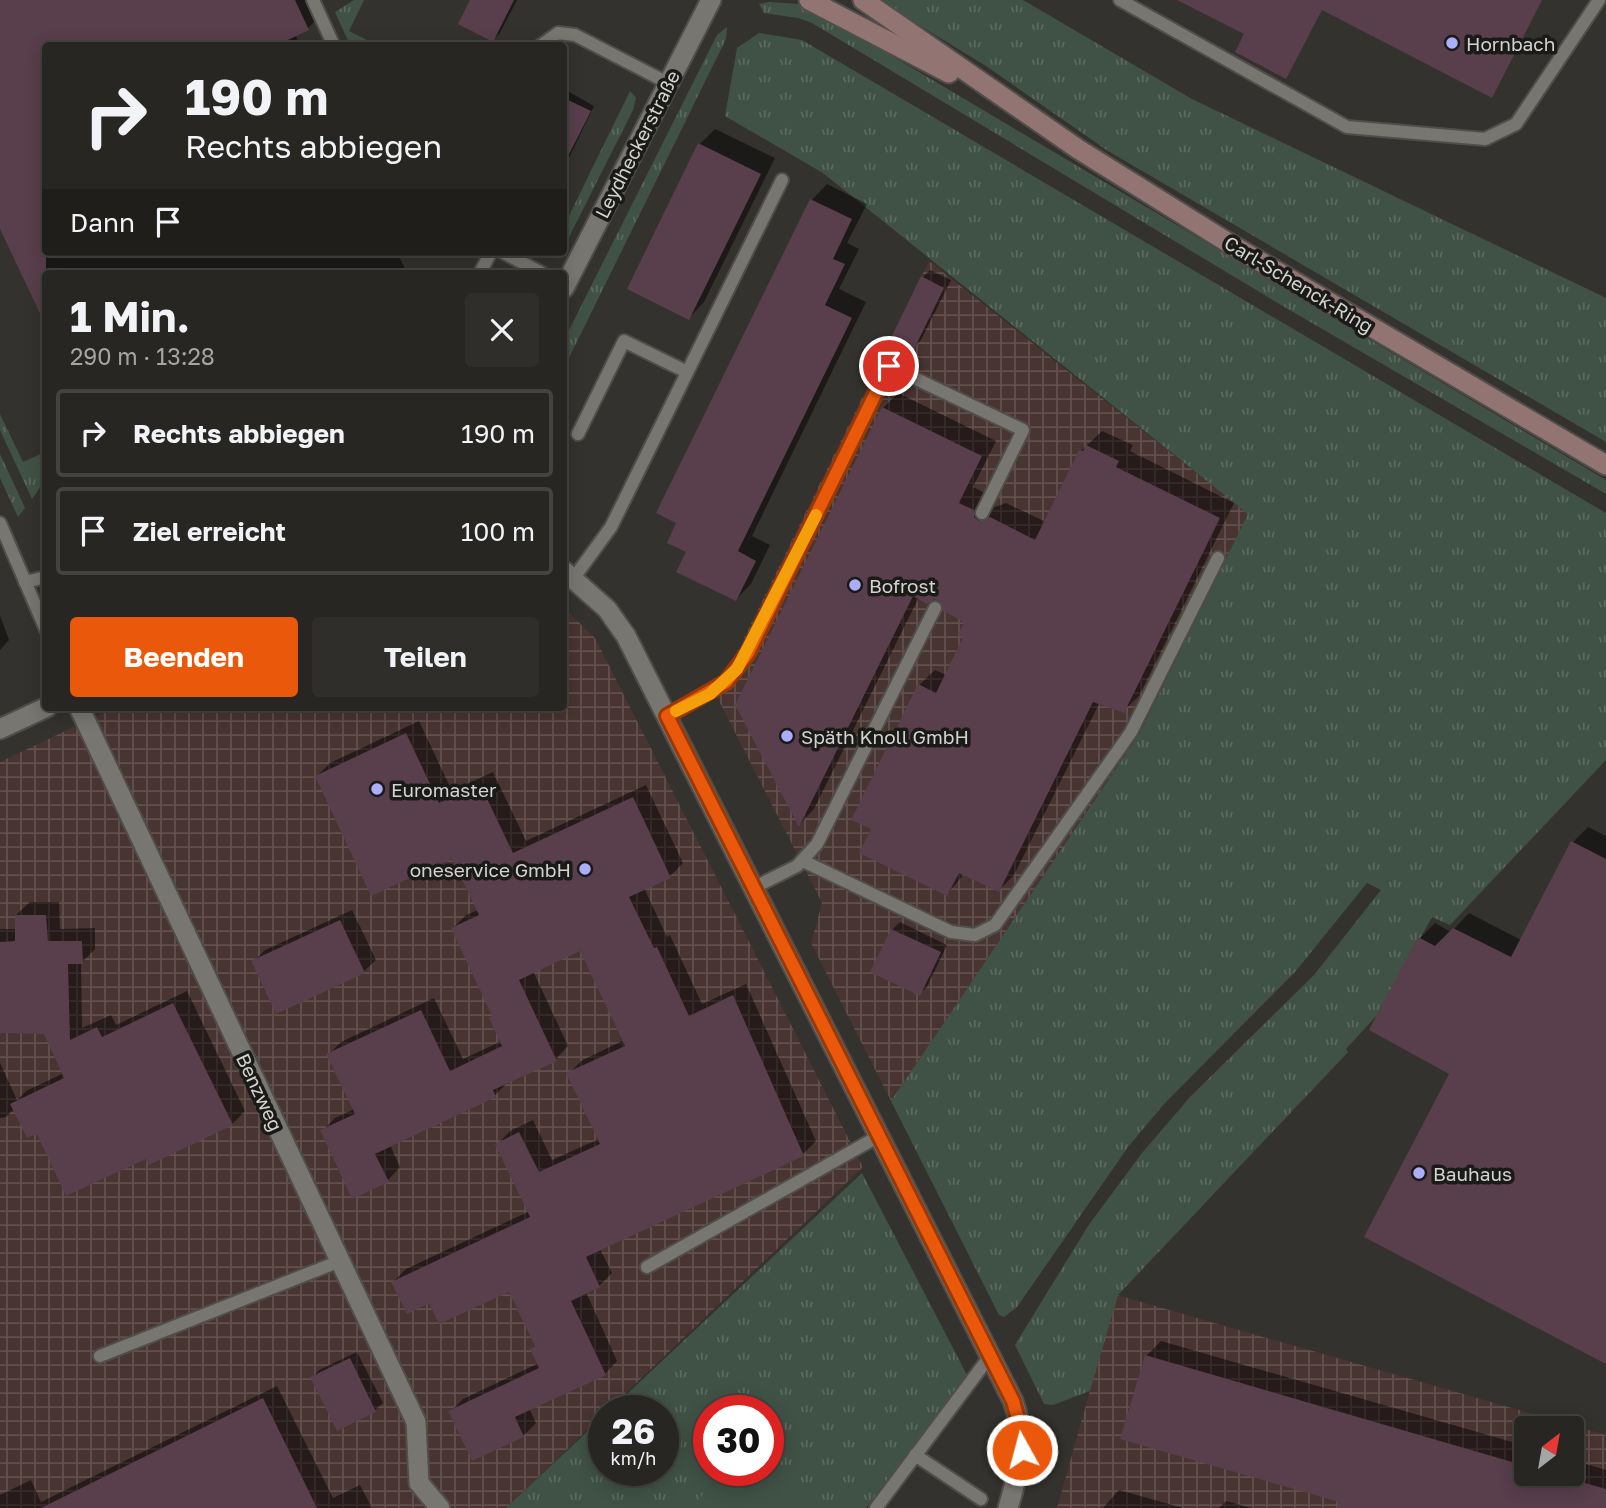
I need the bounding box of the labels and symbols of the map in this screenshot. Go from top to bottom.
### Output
place label: Hornbach [1466,32,1555,55]
marker: Hornbach [1444,35,1460,51]
street label: Leydheckerstraße [590,66,684,222]
street label: Carl-Schenck-Ring [1220,231,1378,337]
pin [859,336,919,396]
place label: Bofrost [869,574,936,597]
marker: Bofrost [847,577,863,593]
place label: Späth Knoll GmbH [801,725,969,748]
marker: Späth Knoll GmbH [779,728,795,744]
place label: Euromaster [391,778,497,801]
marker: Euromaster [369,781,385,797]
place label: oneservice GmbH [410,858,571,881]
marker: oneservice GmbH [577,861,593,877]
street label: Benzweg [232,1049,288,1135]
place label: Bauhaus [1433,1162,1512,1185]
marker: Bauhaus [1411,1165,1427,1181]
speed limit sign: 30 [693,1395,784,1486]
position arrow [985,1413,1059,1487]
north arrow [1514,1416,1584,1486]

